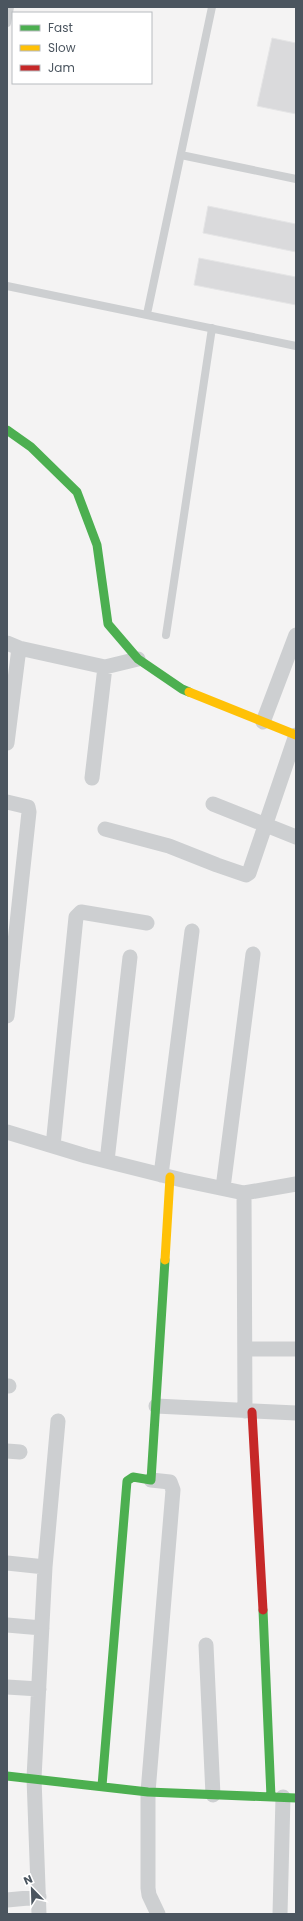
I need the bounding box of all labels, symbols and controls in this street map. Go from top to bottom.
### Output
legend [12,12,152,84]
text: Fast [48,19,73,36]
text: Slow [48,39,76,56]
text: Jam [48,59,75,76]
north arrow [12,1869,52,1909]
text: N [21,1871,35,1889]

